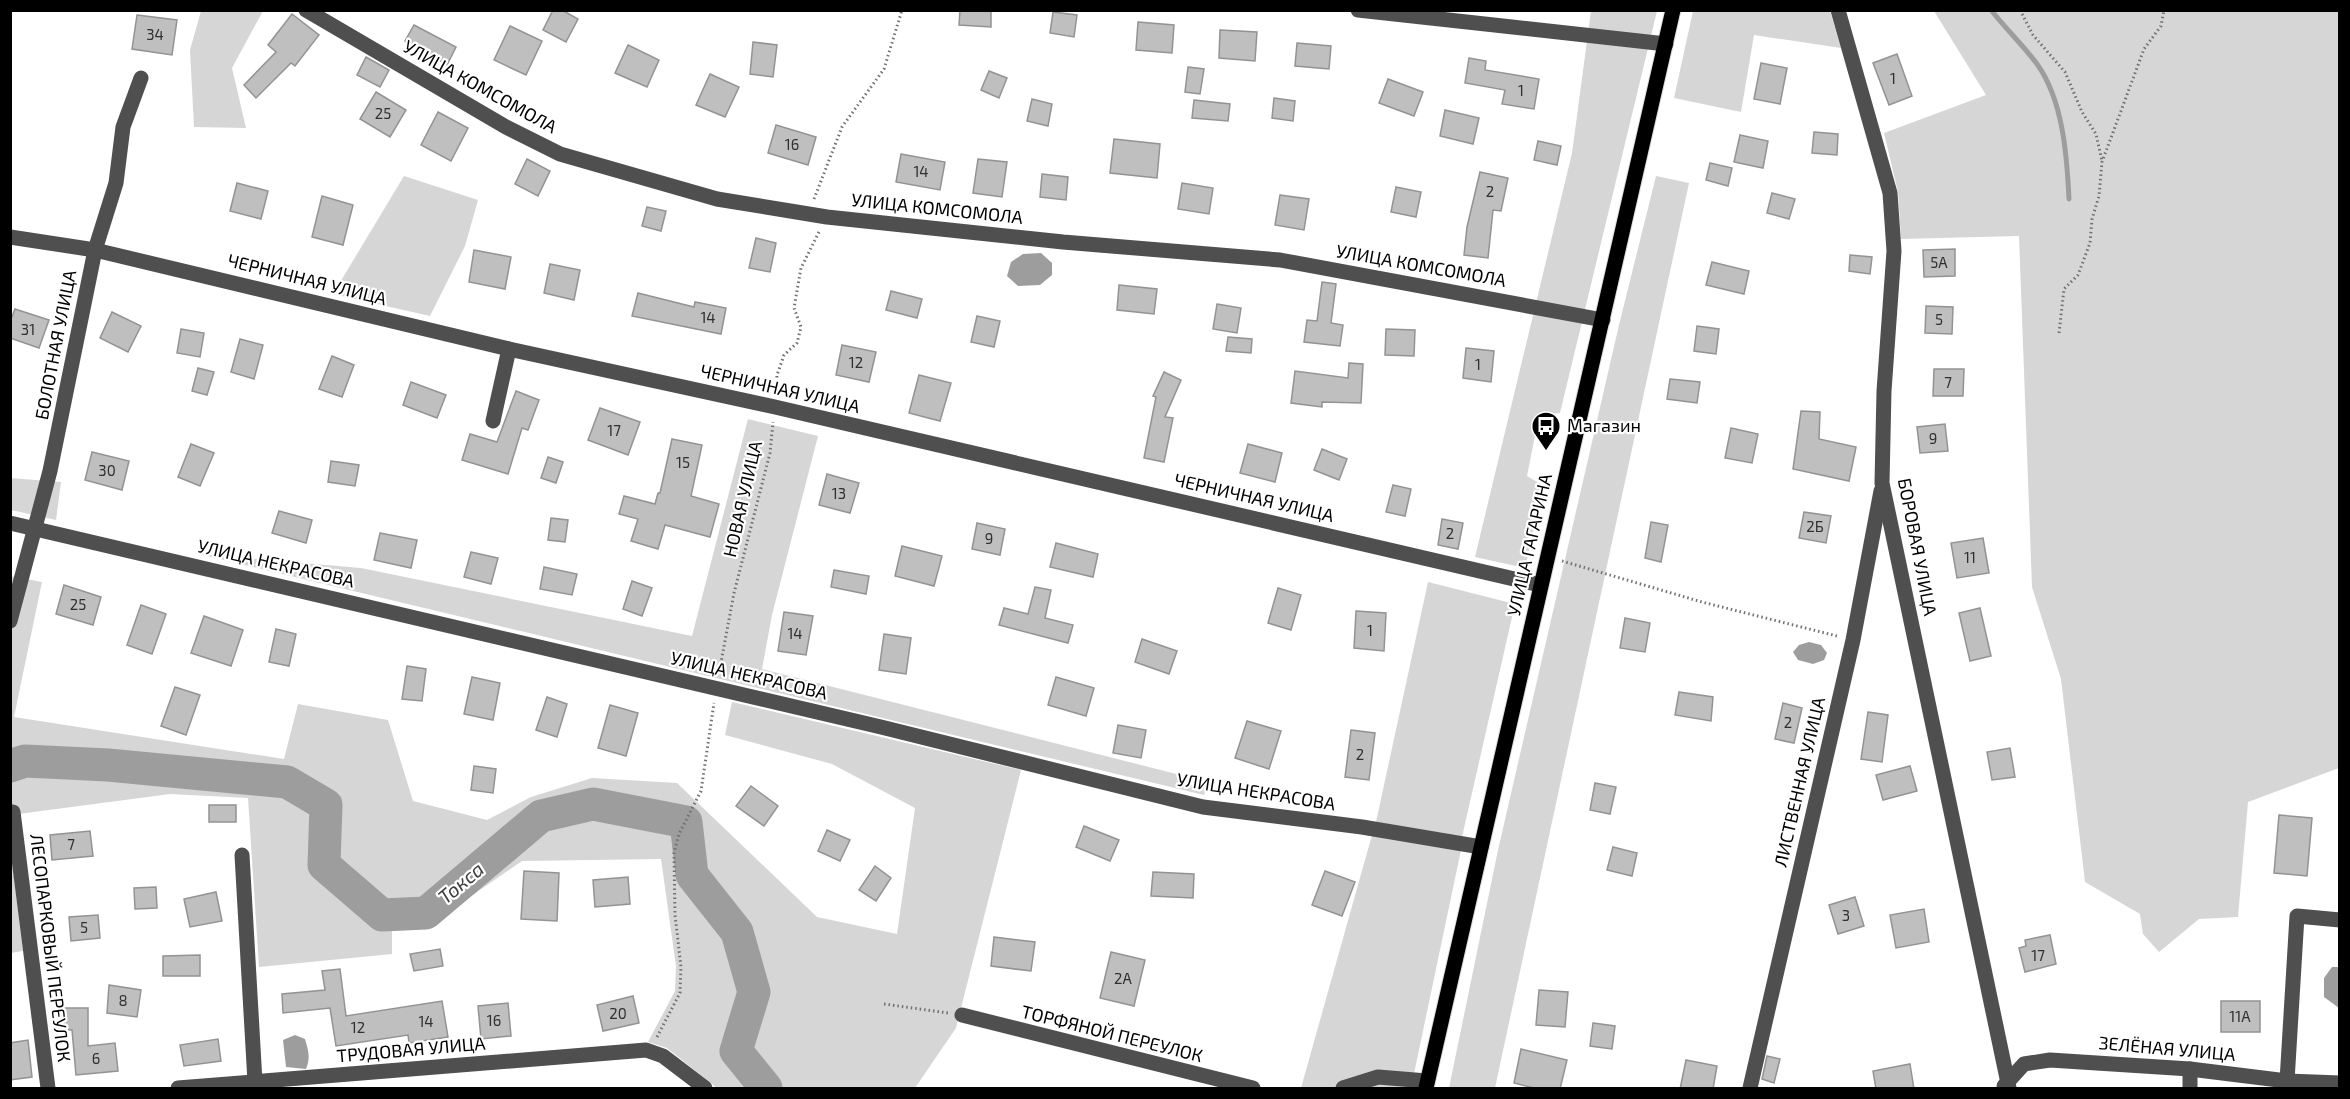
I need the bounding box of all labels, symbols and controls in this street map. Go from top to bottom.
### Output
house number: 34 [146,25,164,43]
street label: УЛИЦА КОМСОМОЛА [400,35,562,138]
house number: 1 [1890,69,1896,87]
house number: 1 [1518,81,1524,99]
house number: 25 [375,104,391,122]
house number: 16 [785,135,799,153]
house number: 14 [913,162,929,180]
house number: 2 [1486,182,1494,200]
street label: УЛИЦА КОМСОМОЛА [850,188,1025,228]
street label: УЛИЦА КОМСОМОЛА [1334,239,1509,291]
street label: ЧЕРНИЧНАЯ УЛИЦА [225,249,390,310]
house number: 5А [1930,253,1948,271]
street label: БОЛОТНАЯ УЛИЦА [30,267,80,422]
house number: 14 [700,308,716,326]
house number: 5 [1935,310,1943,328]
house number: 31 [21,320,35,338]
house number: 12 [849,353,863,371]
house number: 1 [1475,355,1481,373]
street label: ЧЕРНИЧНАЯ УЛИЦА [698,359,863,417]
house number: 7 [1944,373,1952,391]
bus stop icon: Магазин [1530,410,1562,452]
place label: Магазин [1567,414,1641,436]
house number: 17 [607,421,621,439]
house number: 9 [1929,429,1937,447]
street label: НОВАЯ УЛИЦА [718,438,766,559]
house number: 15 [676,453,690,471]
house number: 30 [98,461,116,479]
street label: ЧЕРНИЧНАЯ УЛИЦА [1172,468,1337,526]
street label: УЛИЦА ГАГАРИНА [1502,471,1556,618]
street label: БОРОВАЯ УЛИЦА [1894,476,1942,618]
house number: 13 [832,484,846,502]
house number: 2Б [1806,517,1824,535]
house number: 2 [1446,524,1454,542]
house number: 9 [985,529,993,547]
street label: УЛИЦА НЕКРАСОВА [196,534,358,592]
house number: 11 [1964,548,1976,566]
house number: 25 [70,595,86,613]
house number: 1 [1367,621,1373,639]
house number: 14 [787,624,803,642]
street label: УЛИЦА НЕКРАСОВА [669,646,831,704]
street label: ЛИСТВЕННАЯ УЛИЦА [1769,694,1829,869]
house number: 2 [1784,713,1792,731]
house number: 2 [1356,745,1364,763]
street label: УЛИЦА НЕКРАСОВА [1175,768,1338,815]
street label: ЛЕСОПАРКОВЫЙ ПЕРЕУЛОК [26,832,76,1063]
house number: 7 [67,835,75,853]
water label: Токса [433,856,488,908]
house number: 3 [1842,906,1850,924]
house number: 5 [80,918,88,936]
house number: 17 [2031,946,2045,964]
house number: 2А [1114,969,1133,987]
house number: 8 [118,991,128,1009]
street label: ТОРФЯНОЙ ПЕРЕУЛОК [1019,1000,1205,1066]
house number: 20 [609,1004,627,1022]
house number: 11А [2229,1007,2251,1025]
house number: 16 [487,1011,501,1029]
house number: 14 [418,1012,434,1030]
house number: 12 [351,1018,365,1036]
street label: ТРУДОВАЯ УЛИЦА [336,1031,487,1066]
street label: ЗЕЛЁНАЯ УЛИЦА [2098,1031,2237,1065]
house number: 6 [92,1049,100,1067]

